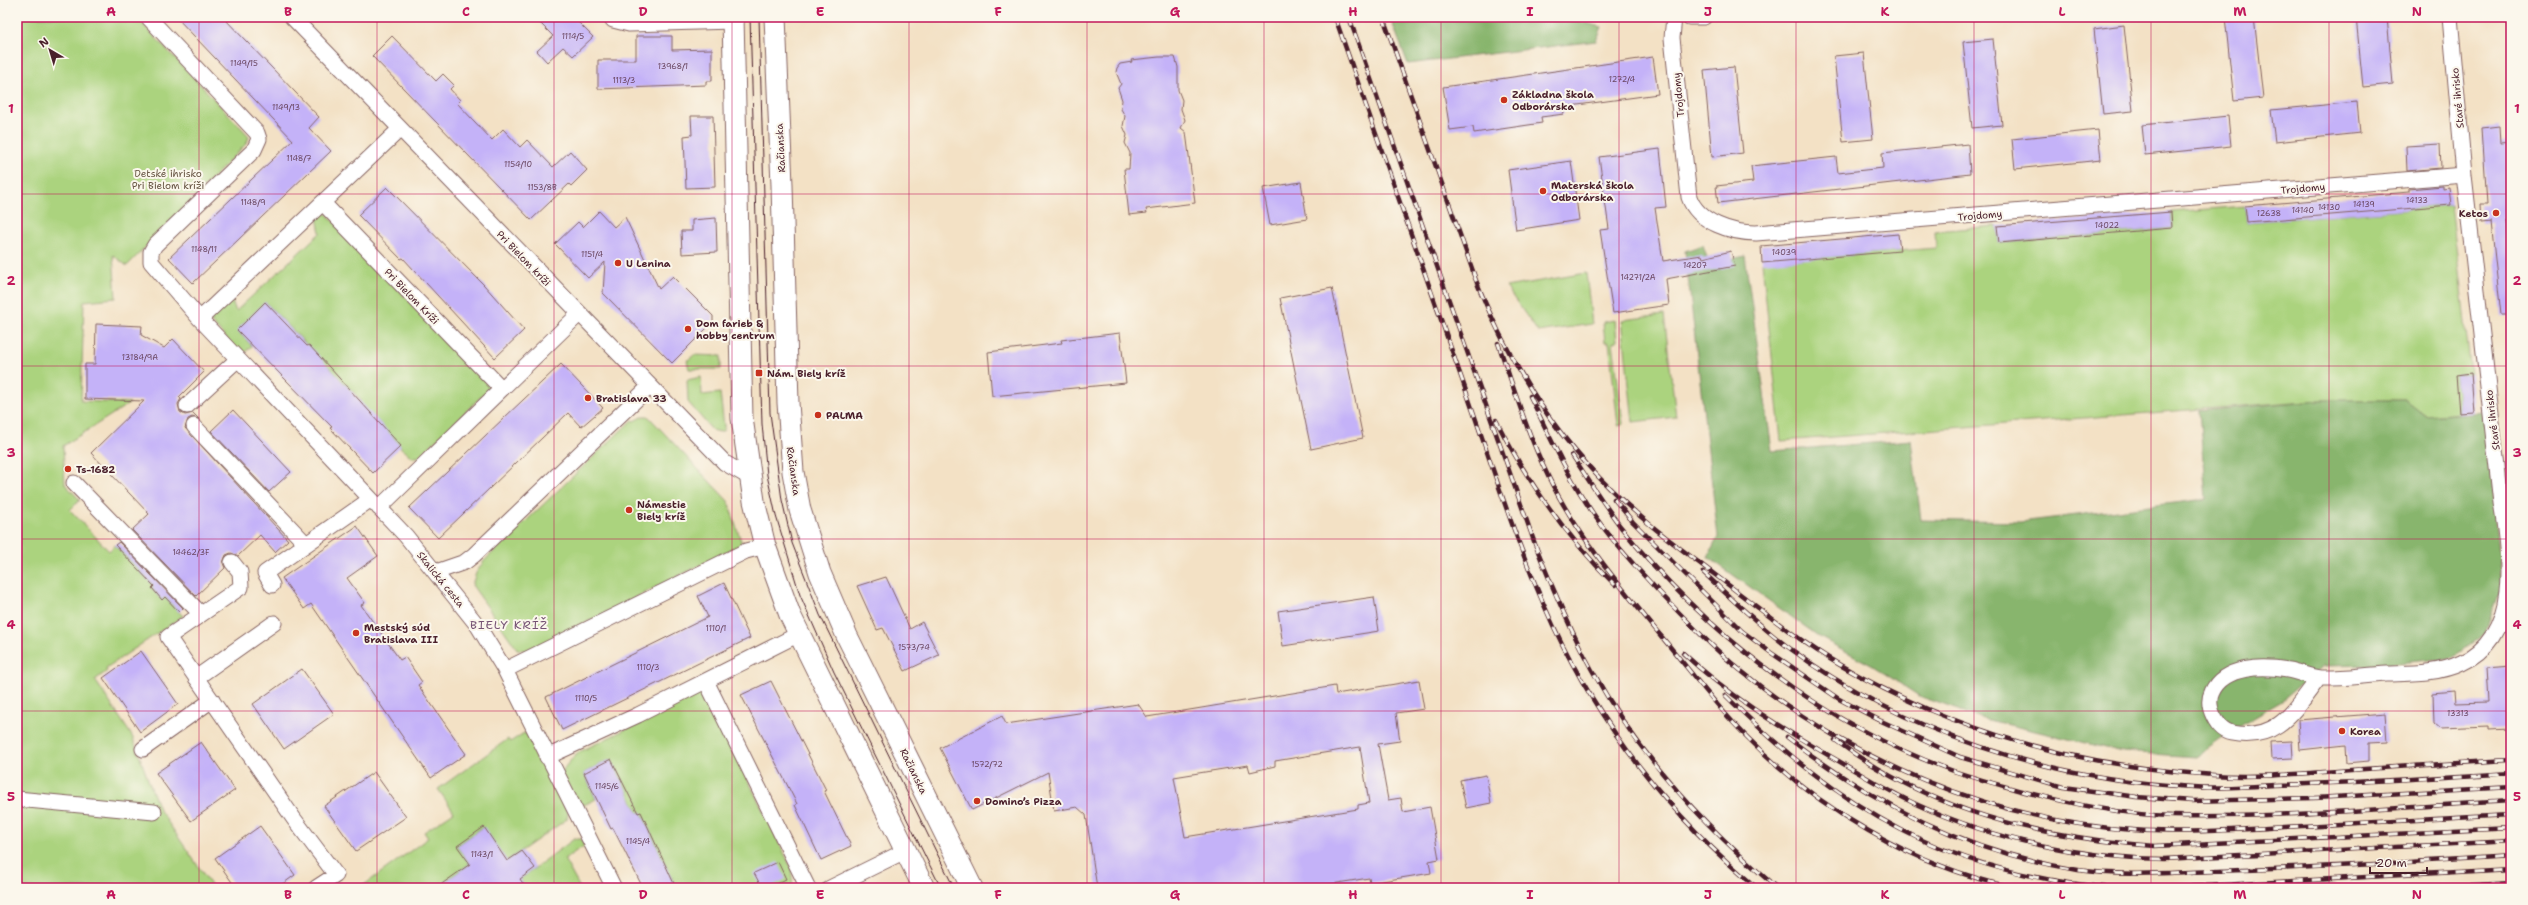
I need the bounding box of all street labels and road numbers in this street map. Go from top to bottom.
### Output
street label: Staré ihrisko [2448,67,2467,129]
street label: Trojdomy [1670,72,1687,118]
street label: Račianska [773,122,788,173]
street label: Trojdomy [2280,180,2326,197]
street label: Trojdomy [1957,207,2003,224]
street label: Pri Bielom kríži [494,228,554,289]
street label: Pri Bielom Kríži [382,266,442,327]
street label: Staré ihrisko [2482,389,2503,451]
street label: Račianska [784,446,803,497]
street label: Skalická cesta [414,549,468,611]
street label: Račianska [897,746,930,797]

